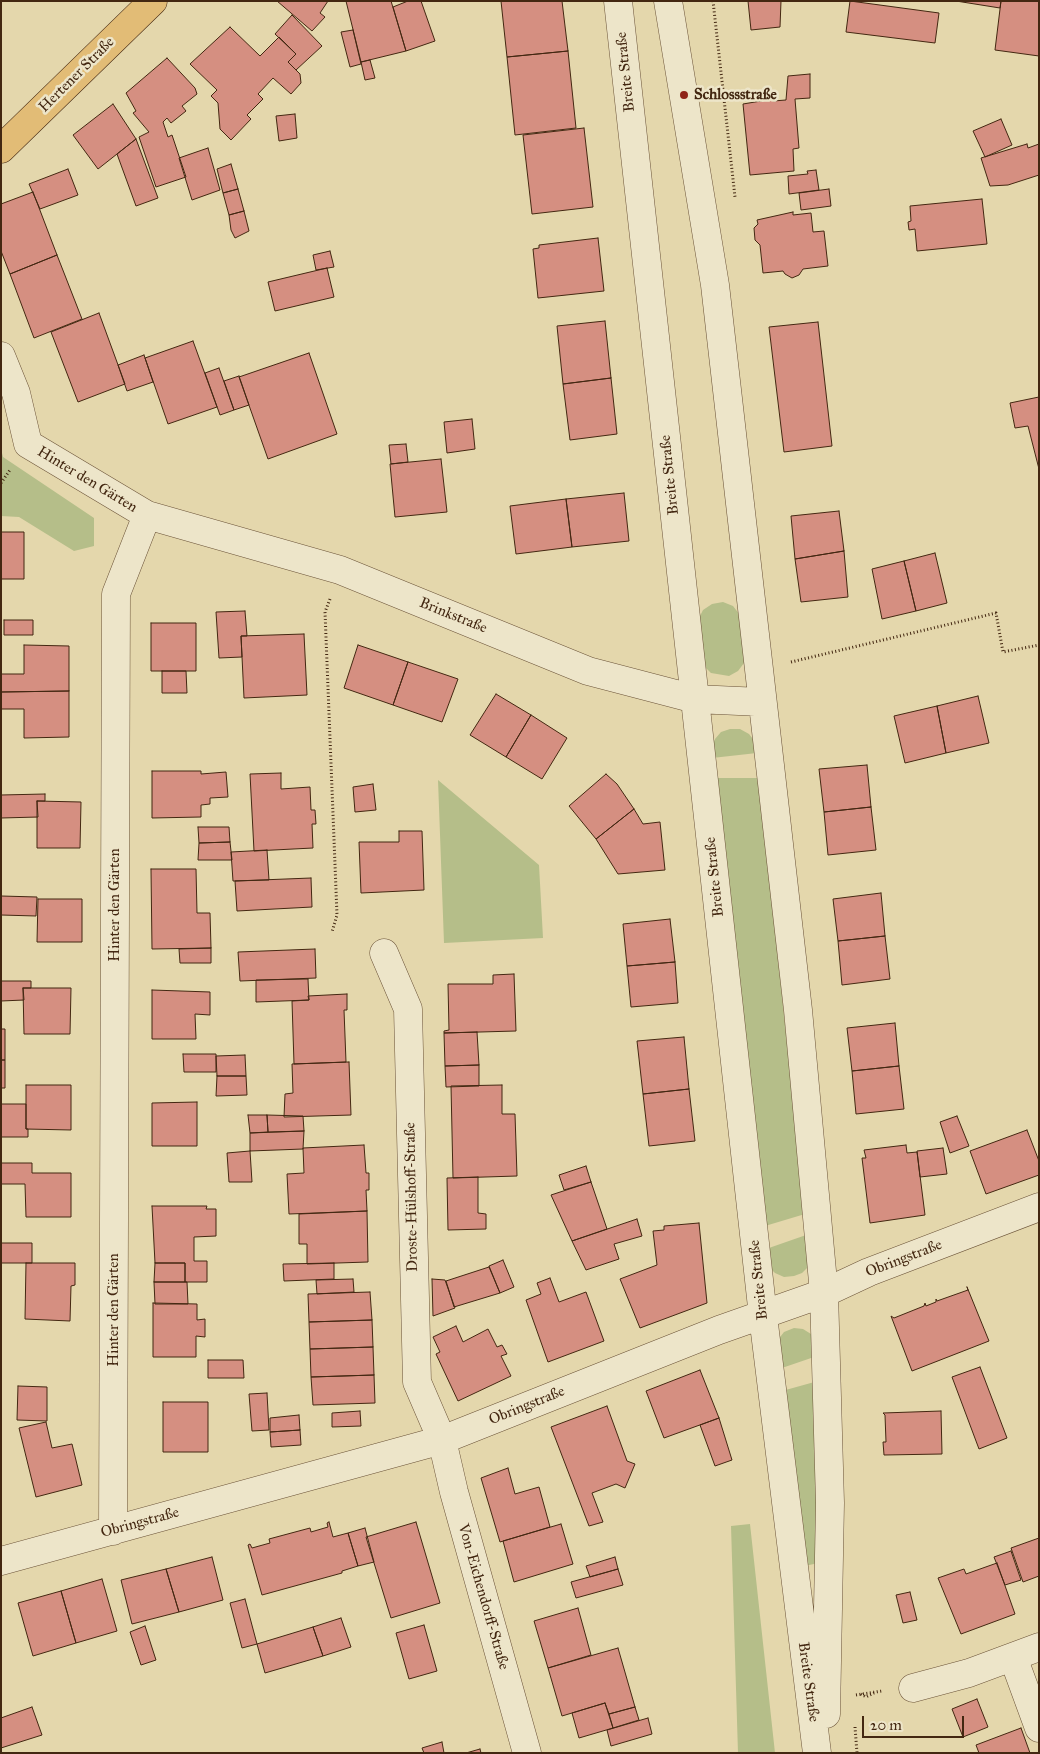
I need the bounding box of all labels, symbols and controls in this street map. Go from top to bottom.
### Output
street label: Breite Straße [613,31,639,113]
street label: Hertener Straße [35,33,119,117]
place label: Schlossstraße [694,86,777,104]
marker: Schlossstraße [678,89,690,101]
street label: Breite Straße [657,434,683,516]
street label: Hinter den Gärten [34,443,140,517]
street label: Brinkstraße [417,594,489,638]
street label: Breite Straße [702,836,728,918]
street label: Hinter den Gärten [106,848,124,962]
street label: Droste-Hülshoff-Straße [402,1122,422,1272]
street label: Obringstraße [863,1236,945,1282]
street label: Breite Straße [746,1239,772,1321]
street label: Hinter den Gärten [105,1253,123,1367]
street label: Obringstraße [486,1383,568,1429]
street label: Obringstraße [99,1504,181,1542]
street label: Von-Eichendorff-Straße [454,1522,512,1672]
street label: Breite Straße [793,1641,823,1723]
scale bar [865,1706,968,1738]
text: 20 m [870,1716,902,1734]

